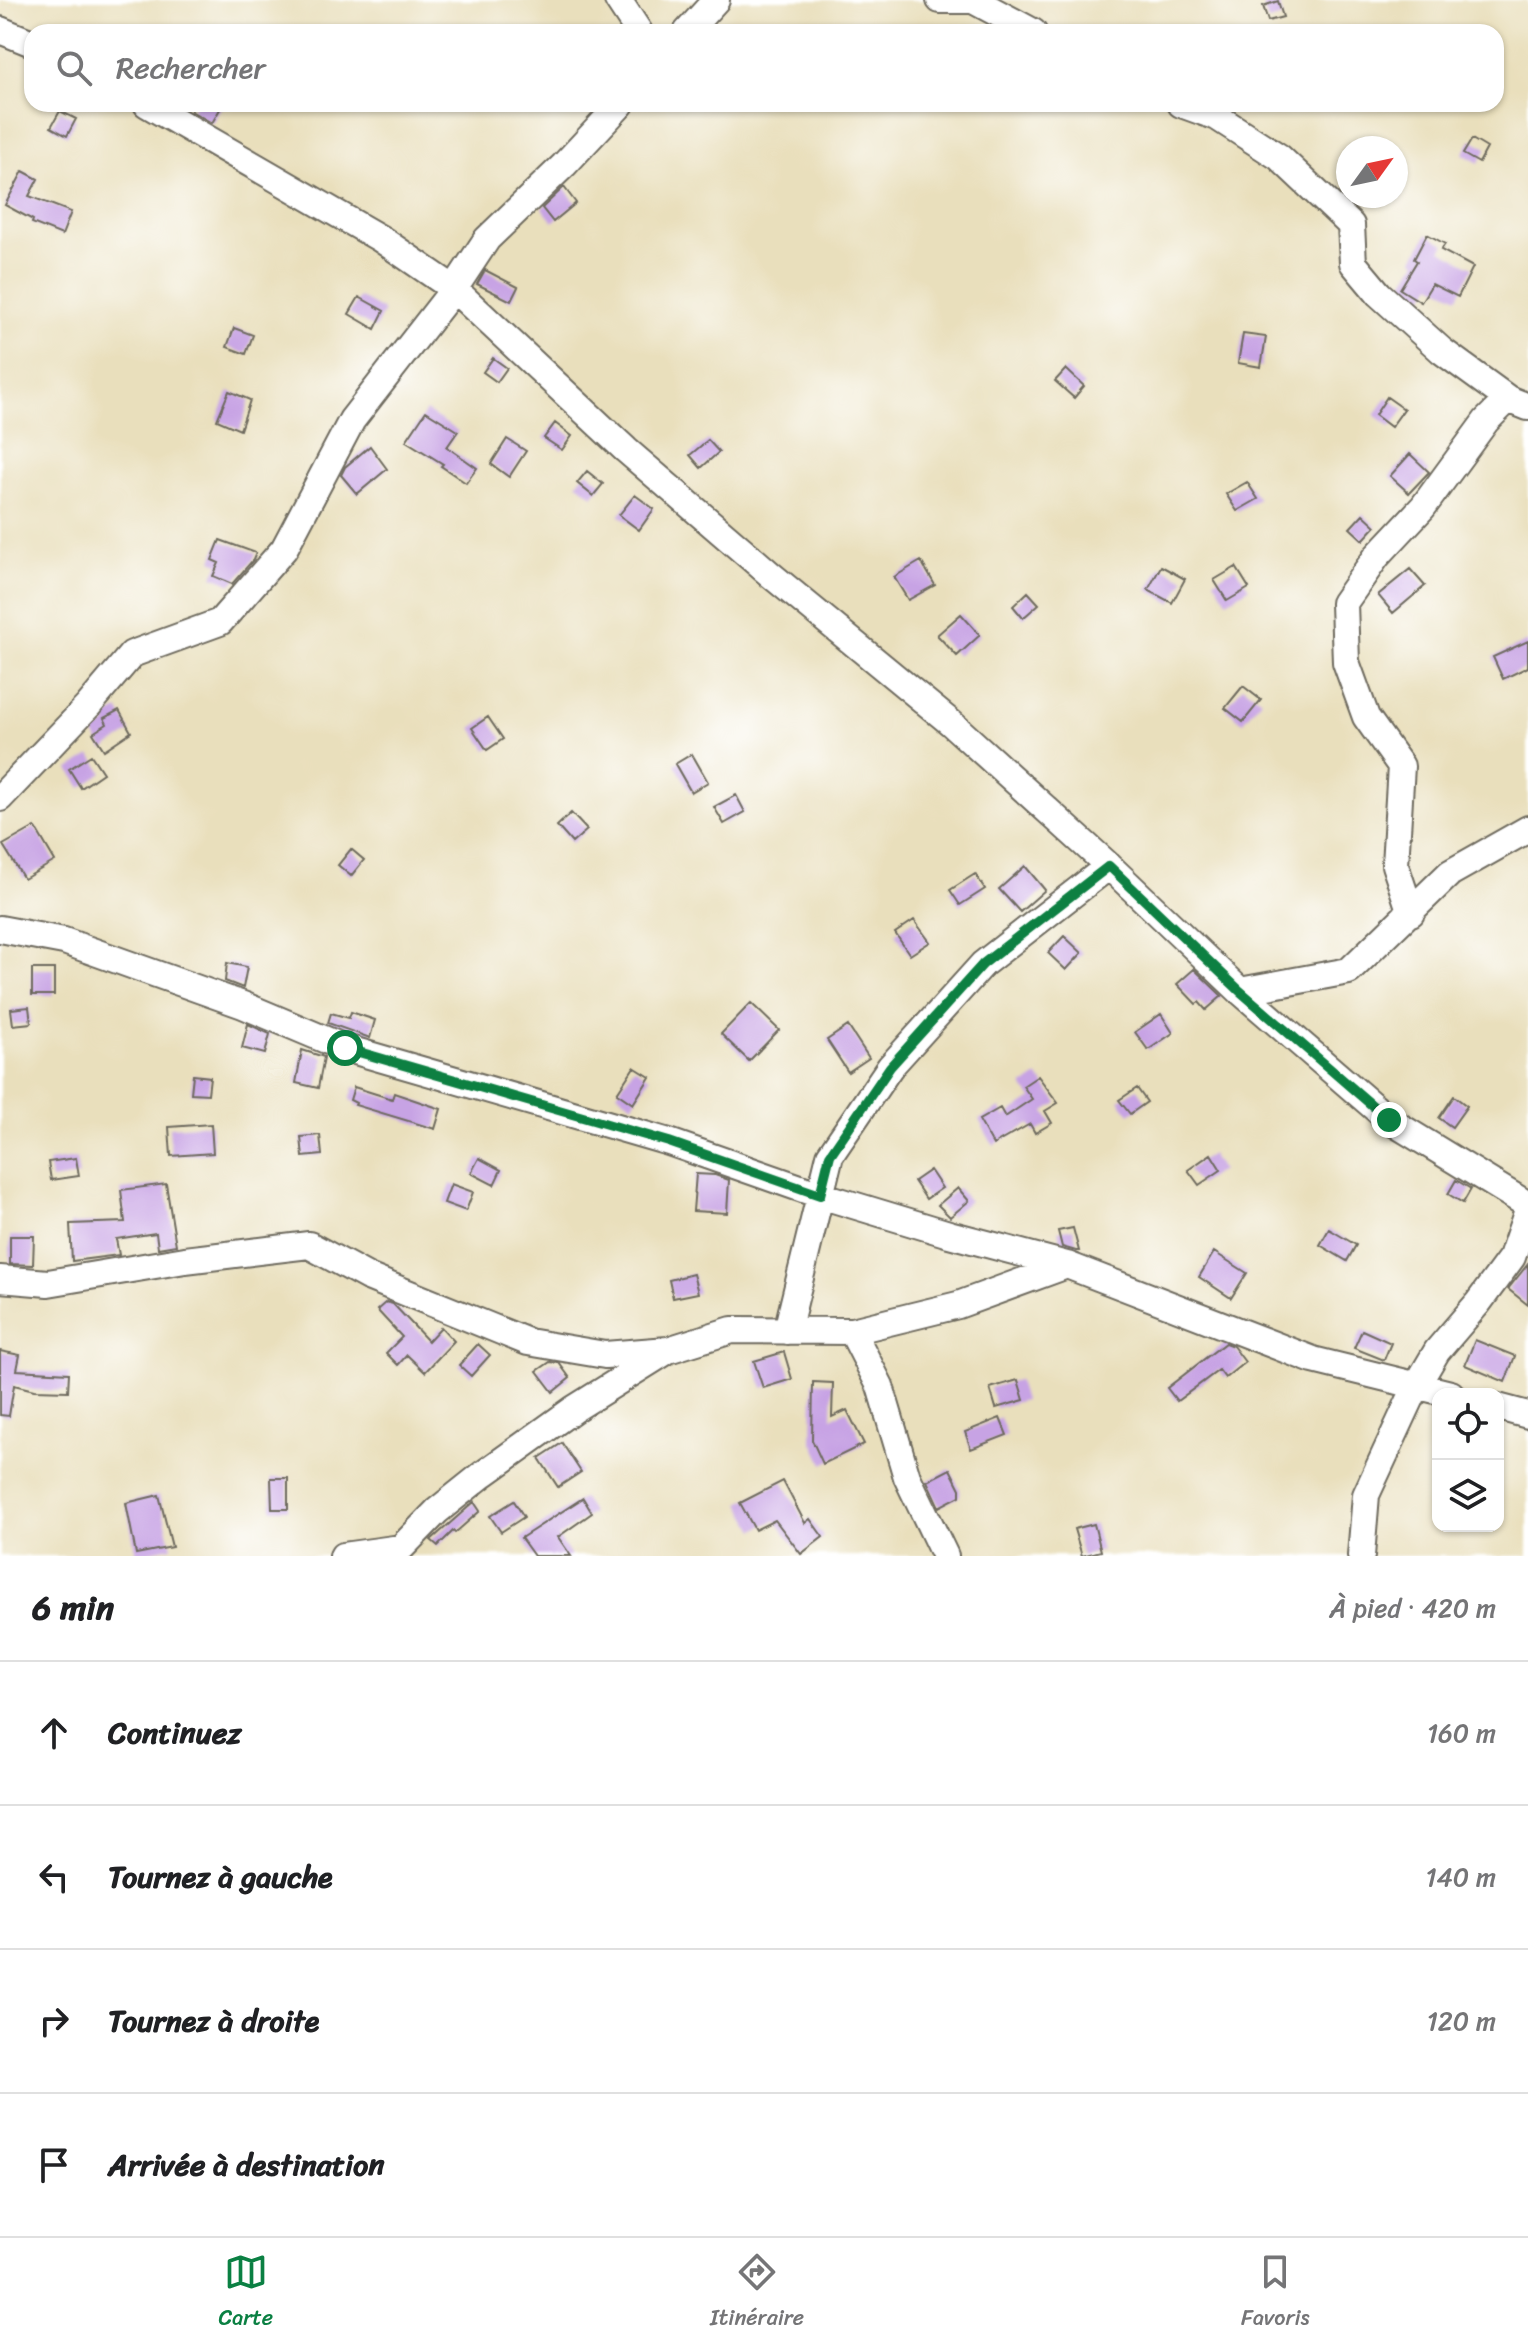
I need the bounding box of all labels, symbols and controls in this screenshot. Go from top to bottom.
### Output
search box [24,24,1504,112]
text: Rechercher [116,41,266,95]
icon: search [52,46,96,90]
north arrow [1336,136,1408,208]
route start [327,1030,363,1066]
route end [1371,1102,1407,1138]
map controls [1432,1388,1504,1532]
button: locate [1432,1388,1504,1460]
button: layers [1432,1460,1504,1532]
text: 6 min [32,1578,114,1638]
text: À pied · 420 m [1329,1585,1496,1631]
text: Continuez [108,1706,242,1760]
text: 160 m [1427,1710,1496,1756]
icon: ahead [32,1711,76,1755]
text: Tournez à gauche [108,1850,333,1904]
text: 140 m [1425,1854,1496,1900]
icon: left [32,1855,76,1899]
text: Tournez à droite [108,1994,319,2048]
text: 120 m [1427,1998,1496,2044]
icon: right [32,1999,76,2043]
text: Arrivée à destination [108,2138,385,2192]
icon: arrive [32,2143,76,2187]
tab: Carte [218,2250,273,2337]
tab: Itinéraire [710,2250,804,2337]
tab: Favoris [1241,2250,1310,2337]

